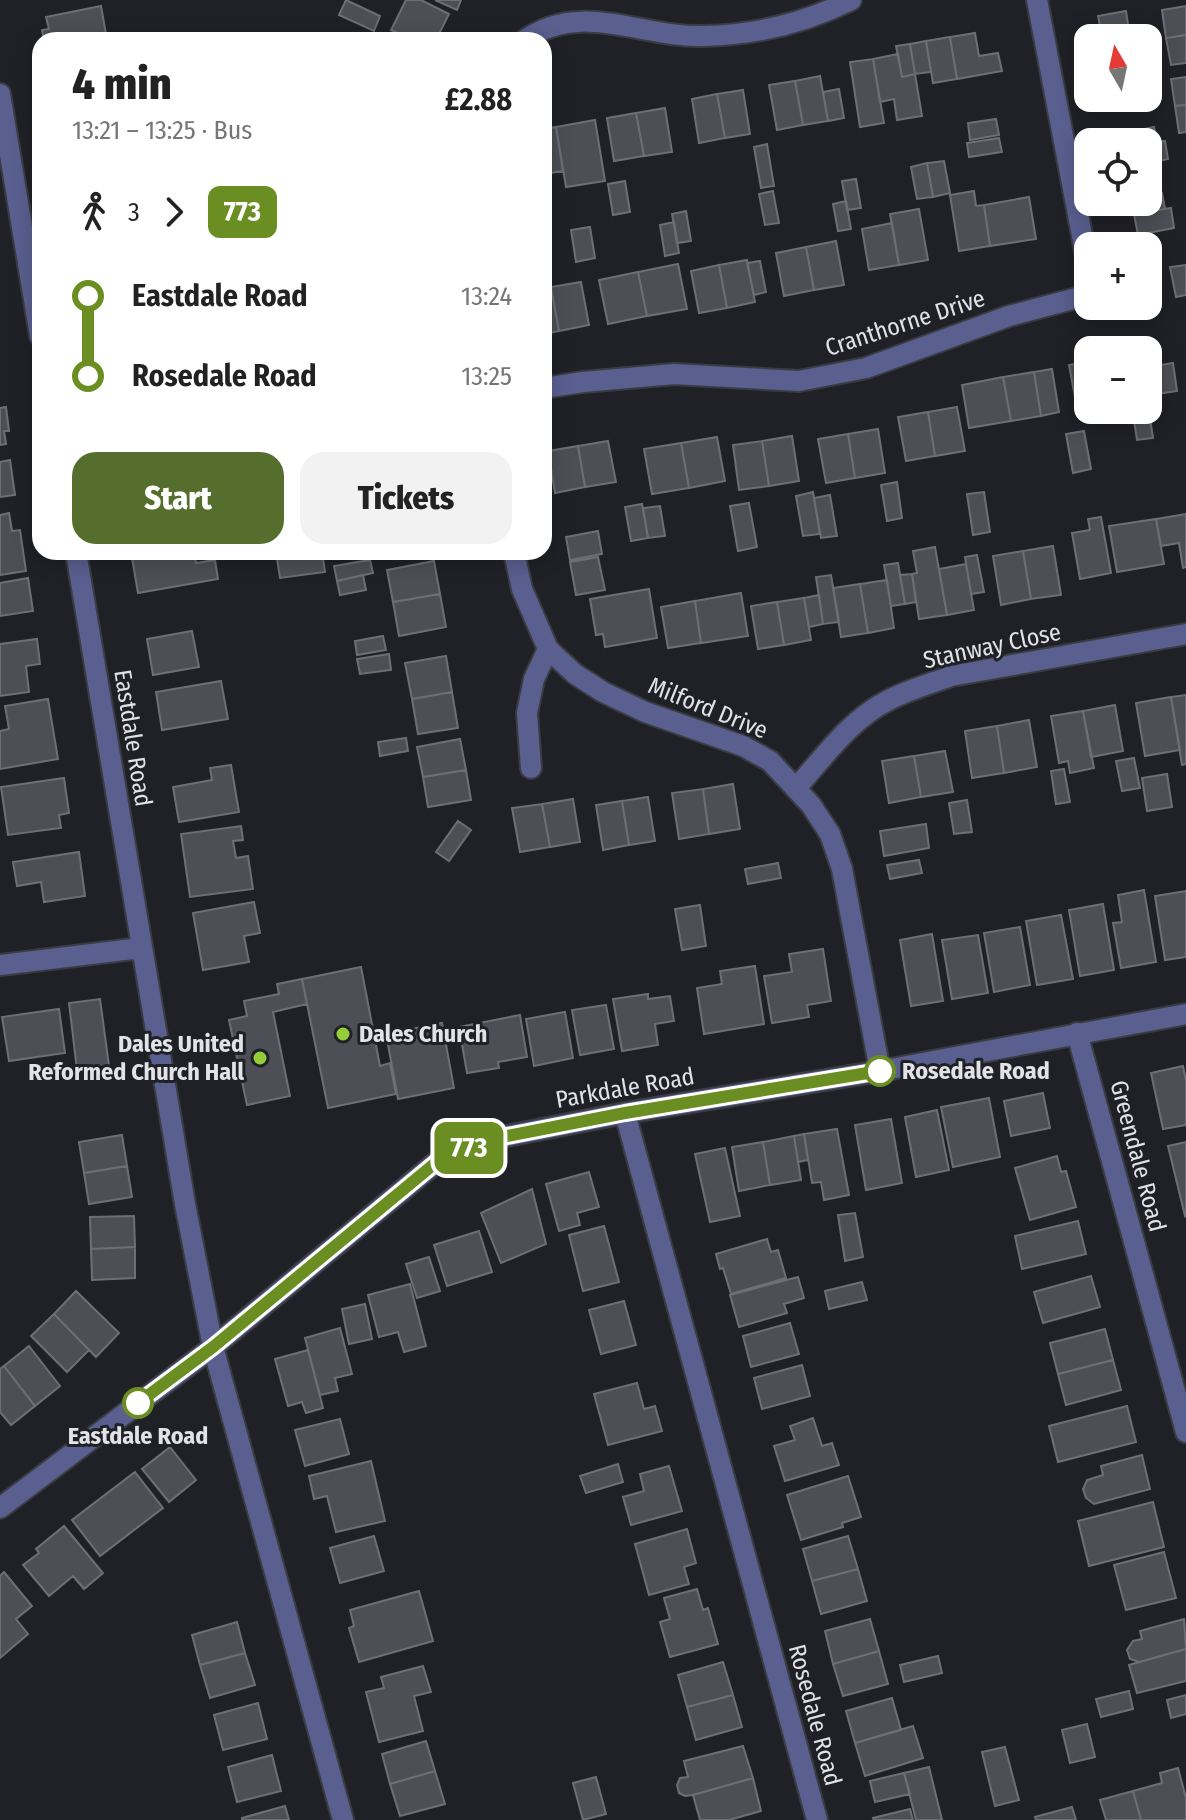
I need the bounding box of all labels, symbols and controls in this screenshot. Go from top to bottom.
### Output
north arrow [1074,24,1162,112]
map controls [1074,24,1162,424]
text: 4 min [72,58,172,111]
text: £2.88 [445,82,512,118]
text: 13:21 – 13:25 · Bus [72,115,252,146]
button: locate [1074,128,1162,216]
icon: walk [72,190,116,234]
icon: forward [152,190,196,234]
text: 773 [224,195,261,228]
text: 3 [128,197,140,228]
button: + [1074,232,1162,320]
text: Eastdale Road [132,278,308,314]
text: 13:24 [461,281,512,312]
street label: Cranthorne Drive [822,284,988,362]
button: − [1074,336,1162,424]
text: Rosedale Road [132,358,317,394]
text: 13:25 [461,361,512,392]
button: Start [72,452,284,544]
button: Tickets [300,452,512,544]
street label: Stanway Close [921,618,1063,674]
street label: Eastdale Road [108,668,158,808]
street label: Milford Drive [644,671,772,745]
place label: Dales Church [359,1020,487,1048]
marker: Dales Church [334,1025,352,1043]
place label: Dales United Reformed Church Hall [28,1030,244,1086]
marker: Dales United Reformed Church Hall [251,1049,269,1067]
marker: Rosedale Road [865,1056,895,1086]
place label: Rosedale Road [902,1057,1050,1085]
street label: Parkdale Road [554,1062,696,1114]
street label: Greendale Road [1104,1077,1172,1235]
line badge: 773 [423,1122,515,1174]
text: 773 [450,1131,488,1164]
marker: Eastdale Road [123,1388,153,1418]
place label: Eastdale Road [68,1422,208,1450]
street label: Rosedale Road [783,1641,847,1789]

